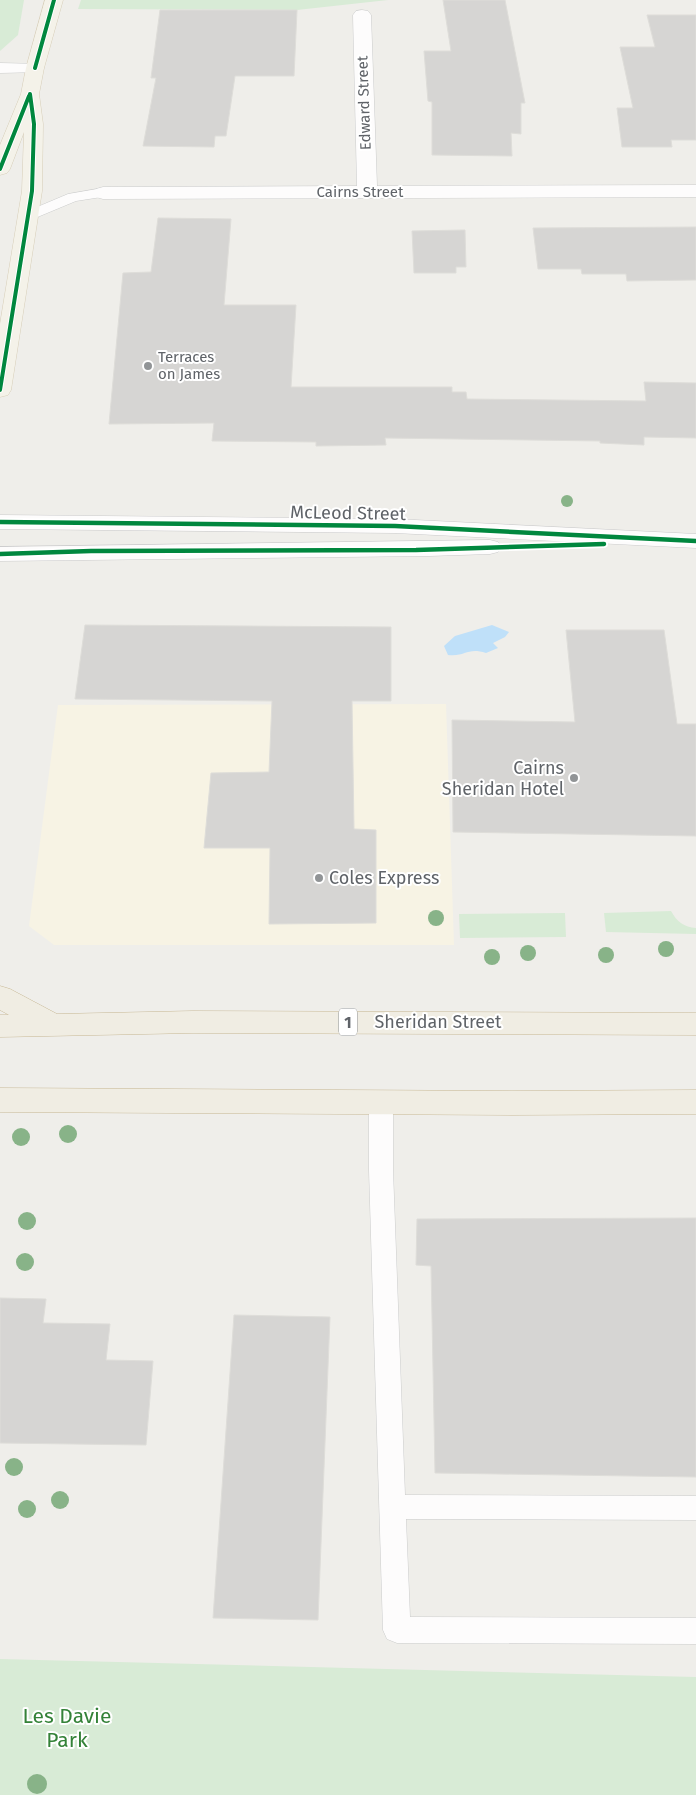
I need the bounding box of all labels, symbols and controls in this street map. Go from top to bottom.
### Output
street label: Edward Street [353,55,375,150]
street label: Cairns Street [317,183,404,201]
place label: Terraces on James [158,348,220,383]
marker: Terraces on James [142,360,154,372]
street label: McLeod Street [290,501,407,525]
place label: Cairns Sheridan Hotel [442,757,564,800]
marker: Cairns Sheridan Hotel [568,772,580,784]
place label: Coles Express [329,867,439,889]
marker: Coles Express [313,872,325,884]
road number: 1 [339,1009,357,1036]
street label: Sheridan Street [375,1011,502,1033]
park label: Les Davie Park [23,1703,111,1753]

